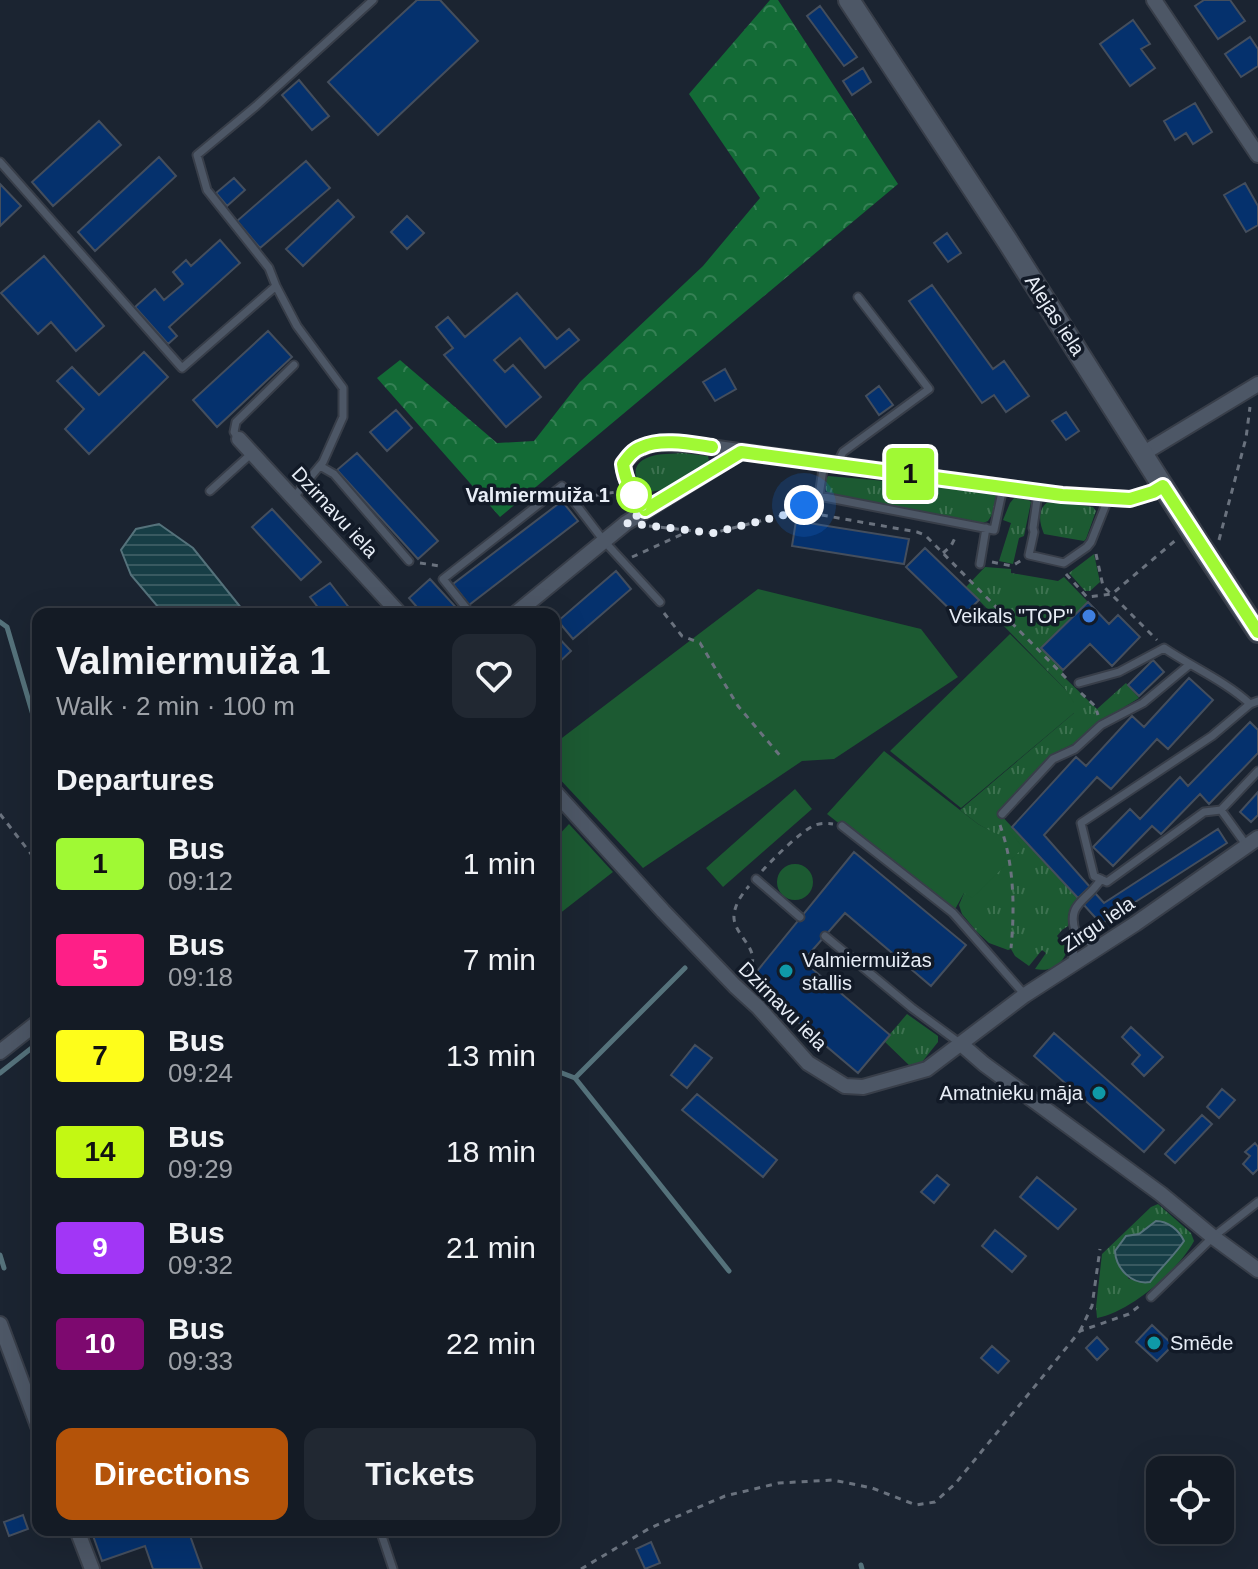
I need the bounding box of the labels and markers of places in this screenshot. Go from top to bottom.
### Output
marker: Valmiermuiža 1 [617,478,651,512]
place label: Valmiermuiža 1 [465,484,610,506]
place label: Veikals "TOP" [949,605,1073,627]
marker: Veikals "TOP" [1080,607,1098,625]
place label: Valmiermuižas stallis [802,949,932,994]
marker: Valmiermuižas stallis [777,962,795,980]
place label: Amatnieku māja [940,1082,1084,1104]
marker: Amatnieku māja [1090,1084,1108,1102]
place label: Smēde [1170,1332,1233,1354]
marker: Smēde [1145,1334,1163,1352]

